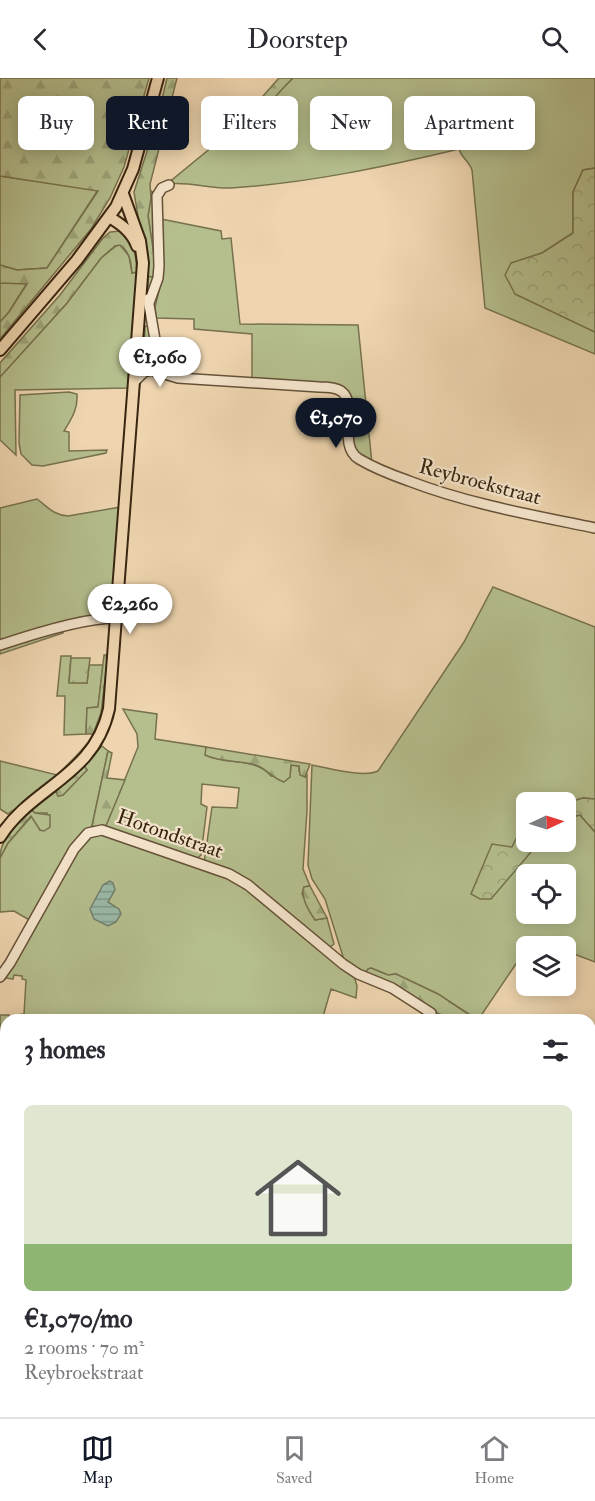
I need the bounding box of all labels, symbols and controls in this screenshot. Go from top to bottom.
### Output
icon: back [24,23,57,56]
text: Doorstep [247,23,348,56]
icon: search [538,23,571,56]
chip: Buy [18,96,94,150]
chip: Rent [106,96,189,150]
chip: Filters [201,96,298,150]
chip: New [310,96,392,150]
chip: Apartment [404,96,535,150]
pin: €1,060 [111,337,209,388]
text: €1,060 [133,344,187,369]
pin: €1,070 [287,398,385,449]
text: €1,070 [309,405,363,430]
street label: Reybroekstraat [416,453,544,511]
pin: €2,260 [81,584,179,635]
text: €2,260 [101,591,159,616]
north arrow [516,792,576,852]
map controls [516,792,576,996]
street label: Hotondstraat [113,803,227,865]
button: locate [516,864,576,924]
button: layers [516,936,576,996]
text: 3 homes [24,1034,105,1066]
icon: filters [539,1034,572,1067]
icon: home [244,1144,352,1252]
text: €1,070/mo [24,1303,133,1335]
text: 2 rooms · 70 m² [24,1335,144,1360]
text: Reybroekstraat [24,1360,144,1385]
tab: Map [81,1432,114,1488]
tab: Saved [276,1432,312,1488]
tab: Home [474,1432,514,1488]

